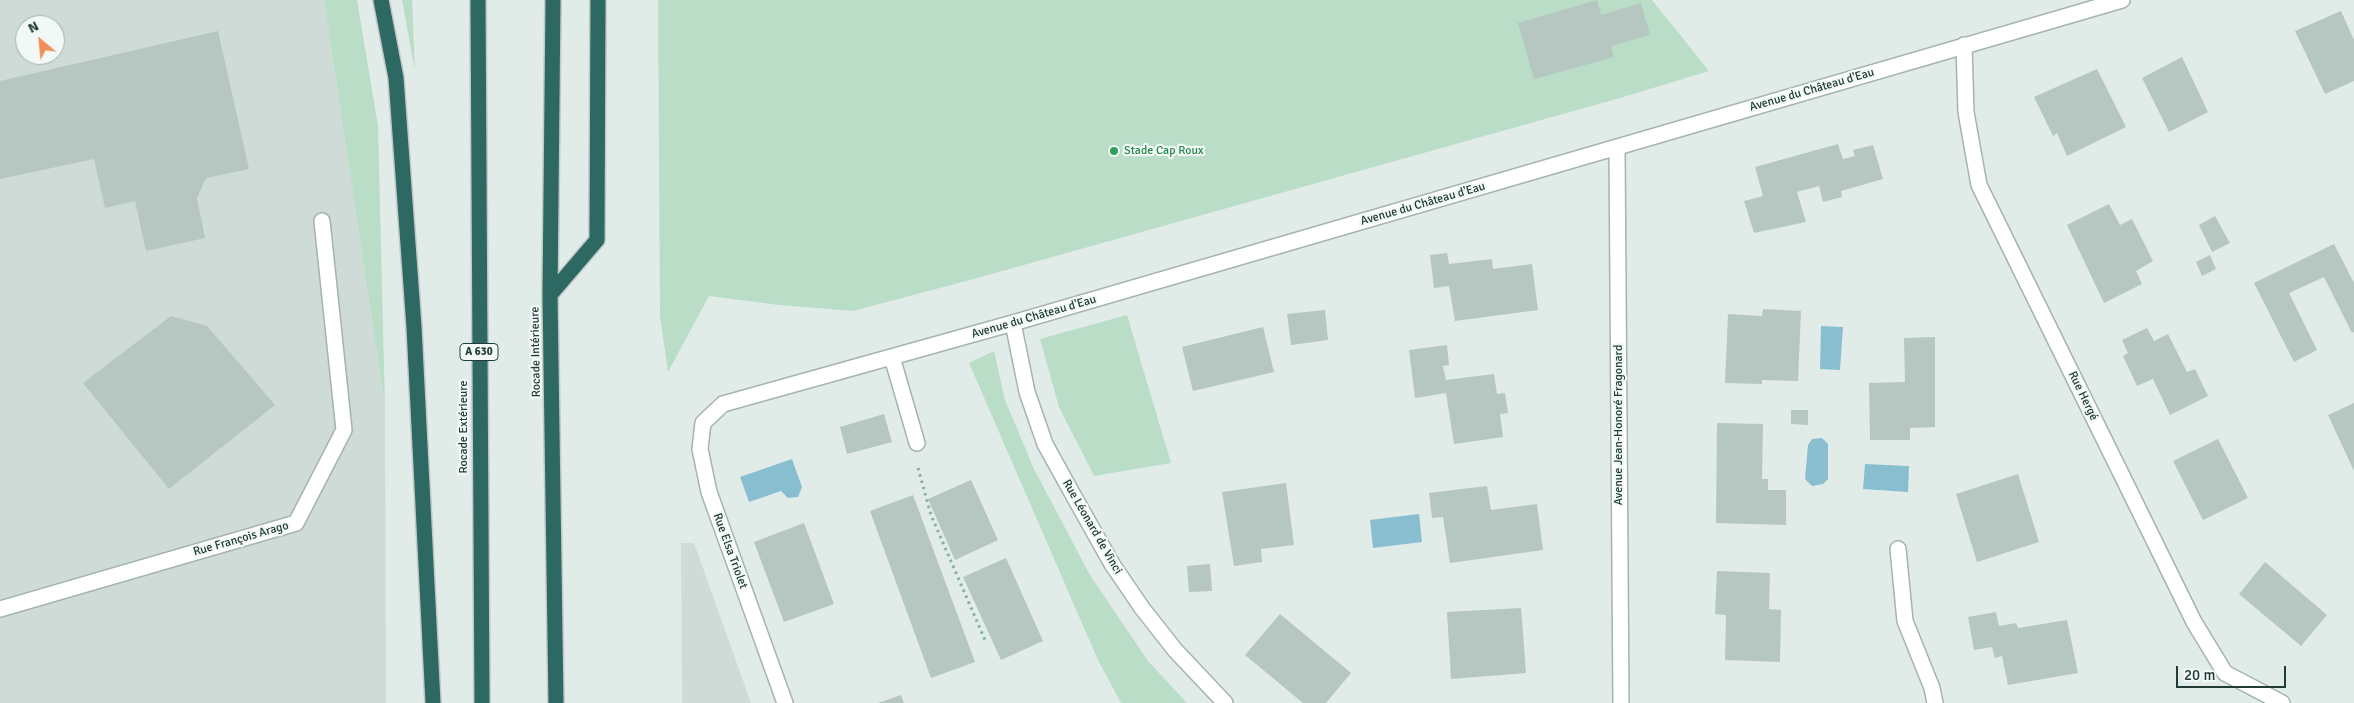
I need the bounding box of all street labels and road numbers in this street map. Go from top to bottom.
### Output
street label: Avenue du Château d'Eau [1748,65,1876,115]
street label: Avenue du Château d'Eau [1359,179,1487,229]
street label: Avenue du Château d'Eau [970,292,1098,342]
street label: Rocade Intérieure [528,306,544,398]
road number: A 630 [460,344,498,361]
street label: Avenue Jean-Honoré Fragonard [1612,345,1626,505]
street label: Rue Hergé [2065,369,2101,423]
street label: Rocade Extérieure [457,380,471,474]
street label: Rue Léonard de Vinci [1059,477,1125,577]
street label: Rue Elsa Triolet [710,511,750,591]
street label: Rue François Arago [192,519,290,559]

